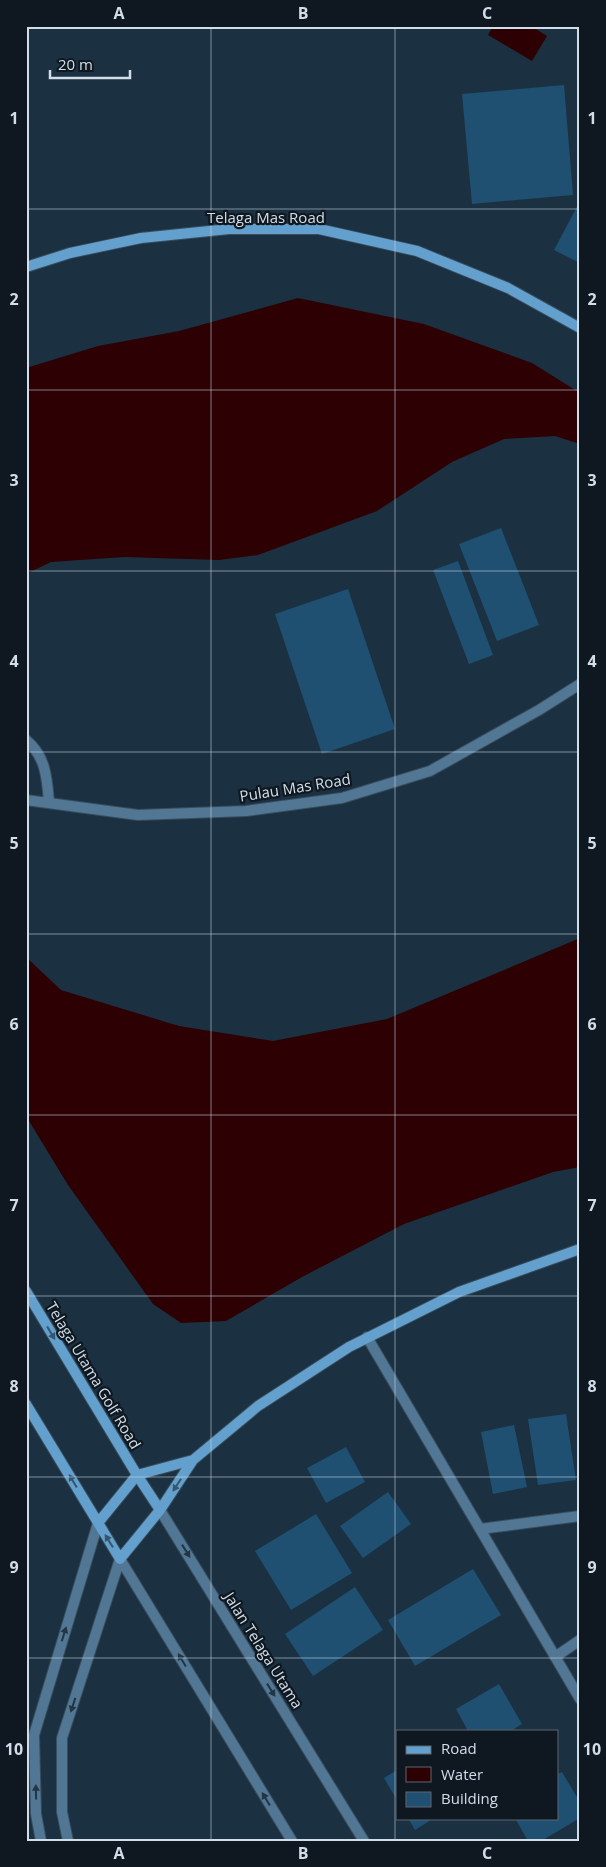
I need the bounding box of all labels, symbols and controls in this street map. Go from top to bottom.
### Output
text: A [113,2,125,24]
text: B [298,2,308,24]
text: C [482,2,492,24]
scale bar [50,48,130,80]
text: 20 m [58,54,93,74]
text: 1 [9,107,19,129]
text: 1 [587,107,597,129]
street label: Telaga Mas Road [207,207,325,227]
text: 2 [9,288,19,310]
text: 2 [587,288,597,310]
text: 3 [9,469,19,491]
text: 3 [587,469,597,491]
text: 4 [9,650,19,672]
text: 4 [587,650,597,672]
street label: Pulau Mas Road [238,768,352,806]
text: 5 [9,832,19,854]
text: 5 [587,832,597,854]
text: 6 [9,1013,19,1035]
text: 6 [587,1013,597,1035]
text: 7 [9,1194,19,1216]
text: 7 [587,1194,597,1216]
street label: Telaga Utama Golf Road [42,1298,146,1452]
one-way arrow [47,1326,56,1339]
text: 8 [9,1375,19,1397]
text: 8 [587,1375,597,1397]
one-way arrow [68,1474,77,1488]
one-way arrow [172,1478,182,1492]
one-way arrow [105,1534,114,1547]
one-way arrow [181,1545,191,1558]
text: 9 [9,1556,19,1578]
text: 9 [587,1556,597,1578]
street label: Jalan Telaga Utama [219,1586,308,1712]
one-way arrow [61,1627,69,1642]
one-way arrow [178,1654,187,1667]
one-way arrow [267,1683,276,1696]
one-way arrow [69,1698,77,1713]
legend [396,1730,558,1820]
text: 10 [5,1738,23,1760]
text: Road [441,1738,477,1758]
text: 10 [583,1738,601,1760]
text: Water [441,1764,483,1784]
one-way arrow [31,1784,39,1800]
text: Building [441,1788,498,1808]
one-way arrow [262,1793,271,1806]
text: A [113,1842,125,1864]
text: B [298,1842,308,1864]
text: C [482,1842,492,1864]

